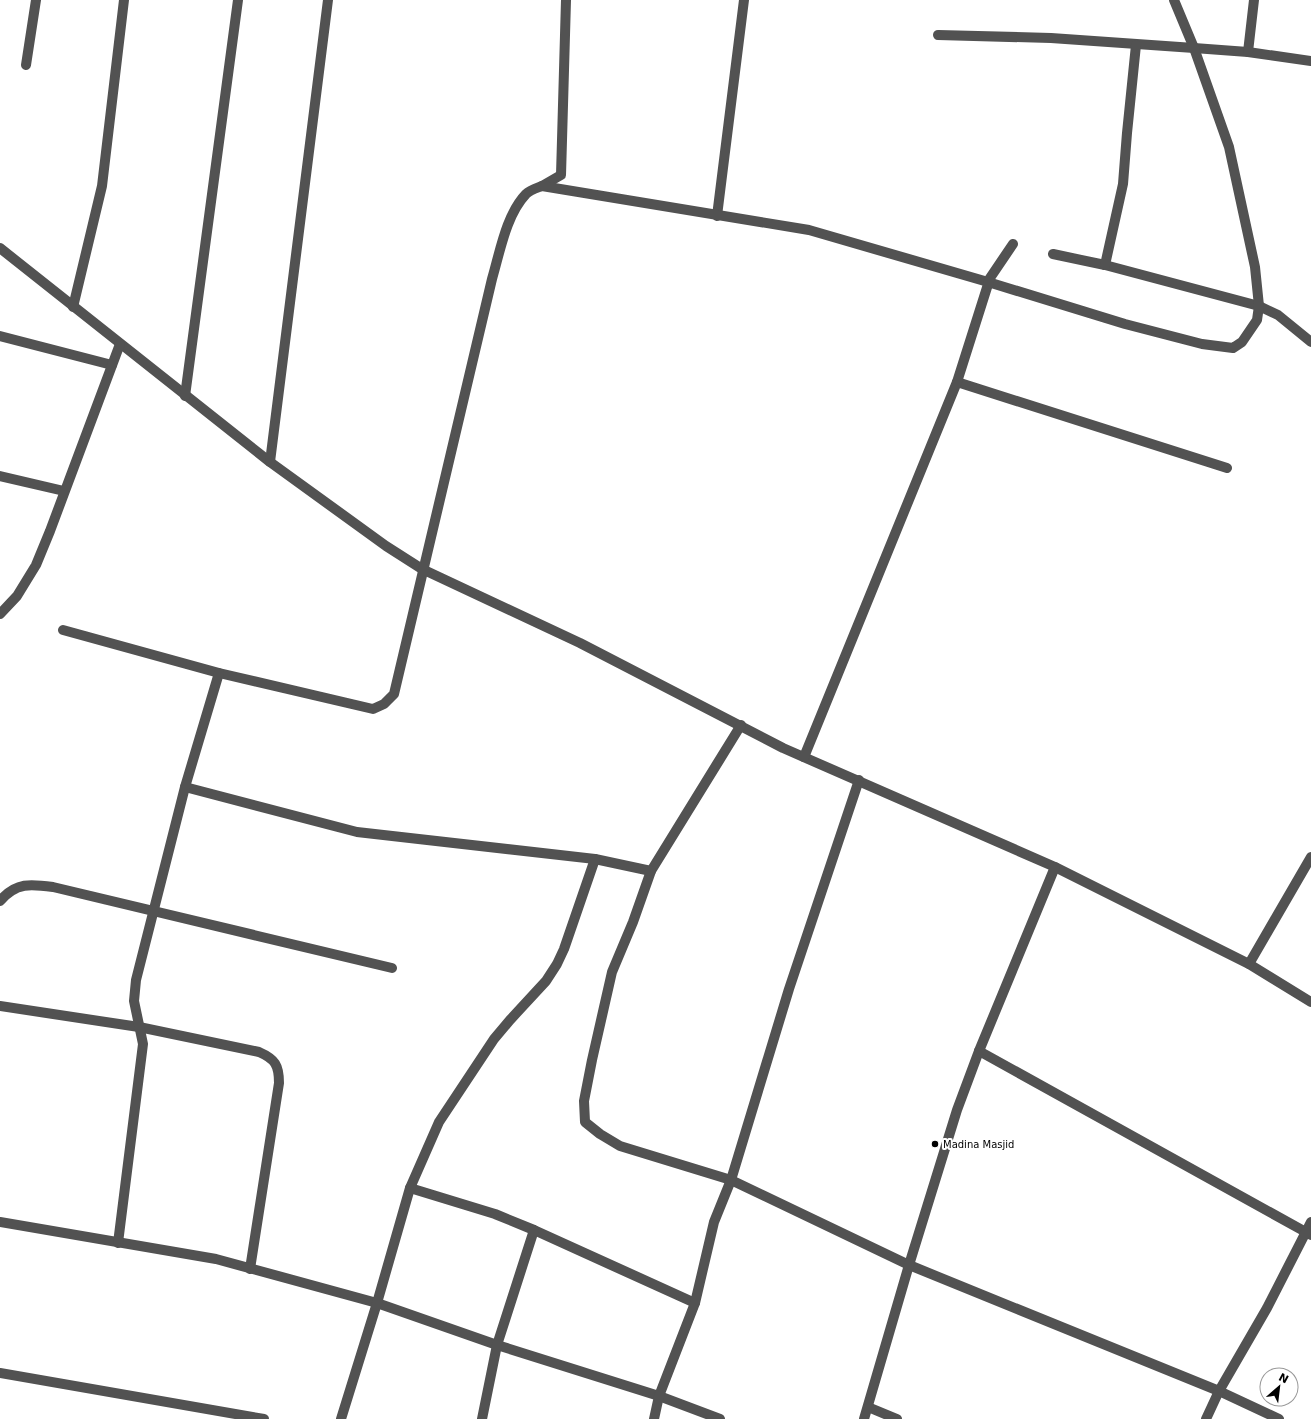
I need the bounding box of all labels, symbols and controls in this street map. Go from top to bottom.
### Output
marker: Madina Masjid [930,1139,940,1149]
place label: Madina Masjid [943,1139,1014,1150]
north arrow [1259,1367,1299,1407]
text: N [1276,1371,1291,1387]

